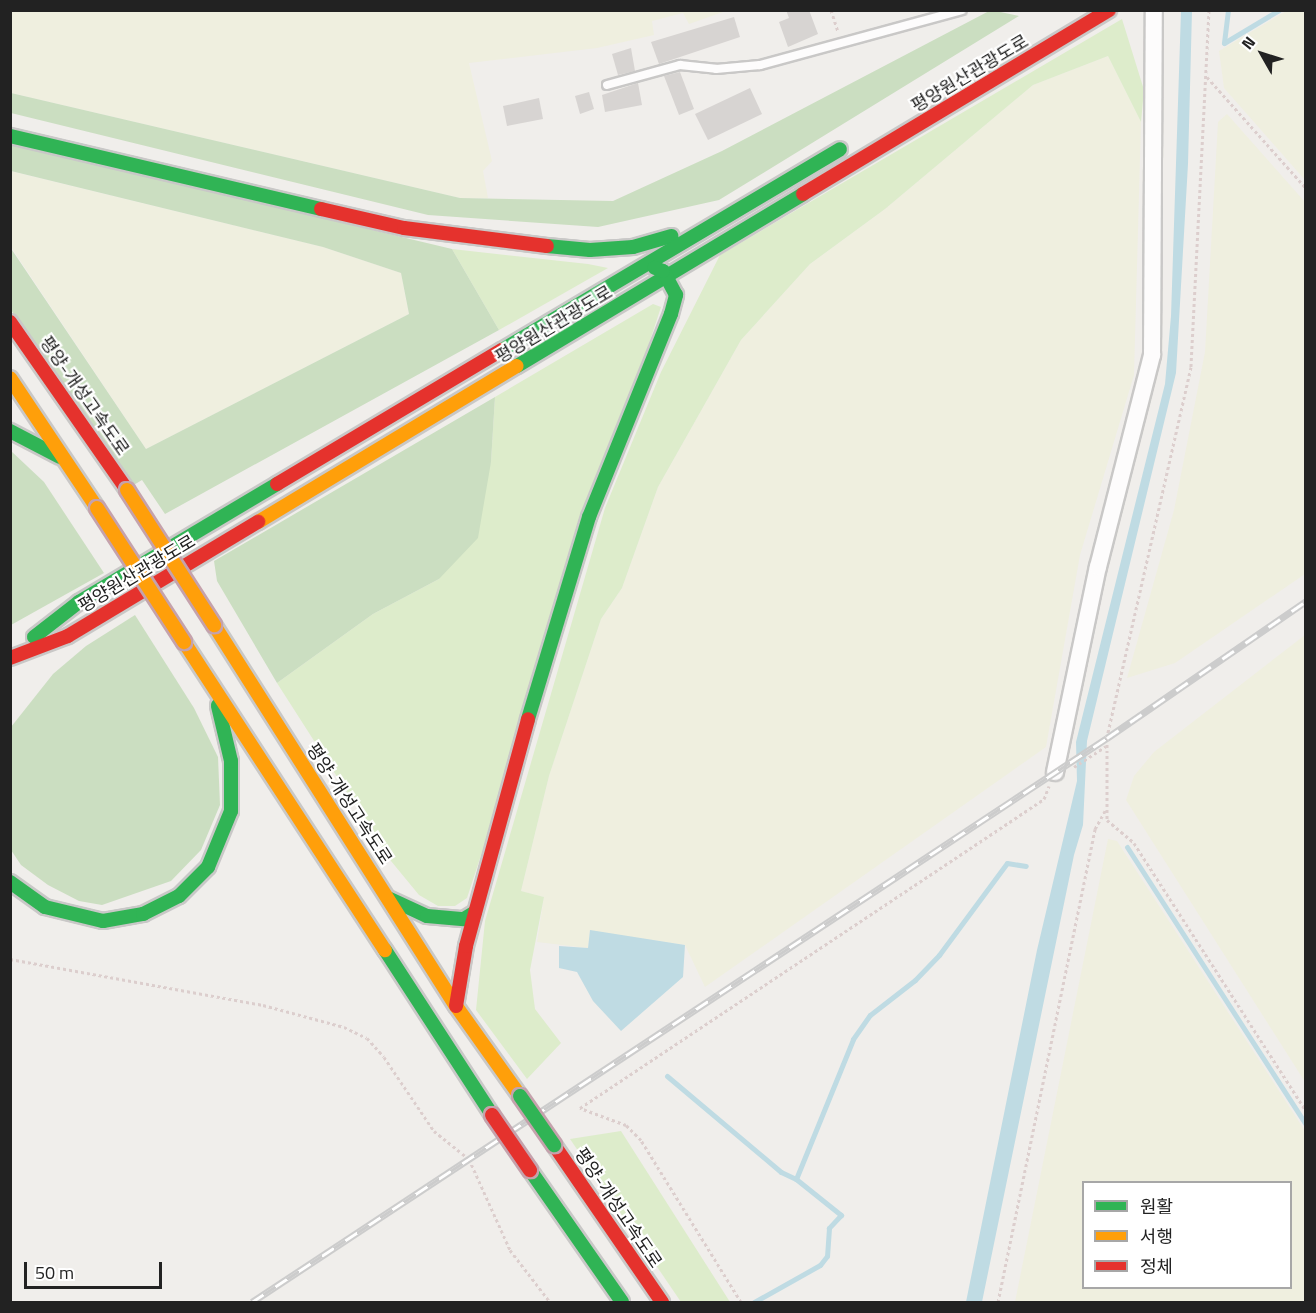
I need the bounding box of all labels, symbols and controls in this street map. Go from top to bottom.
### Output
north arrow [1232,24,1292,84]
street label: 평양원산관광도로 [908,31,1032,117]
text: N [1235,31,1261,55]
street label: 평양원산관광도로 [492,282,616,368]
street label: 평양-개성고속도로 [35,332,133,460]
street label: 평양원산관광도로 [75,531,199,617]
street label: 평양-개성고속도로 [302,739,396,869]
street label: 평양-개성고속도로 [570,1144,666,1272]
legend [1082,1181,1292,1289]
text: 원활 [1140,1193,1173,1220]
text: 서행 [1140,1223,1173,1250]
scale bar [27,1250,165,1288]
text: 정체 [1140,1253,1173,1280]
text: 50 m [35,1259,74,1286]

